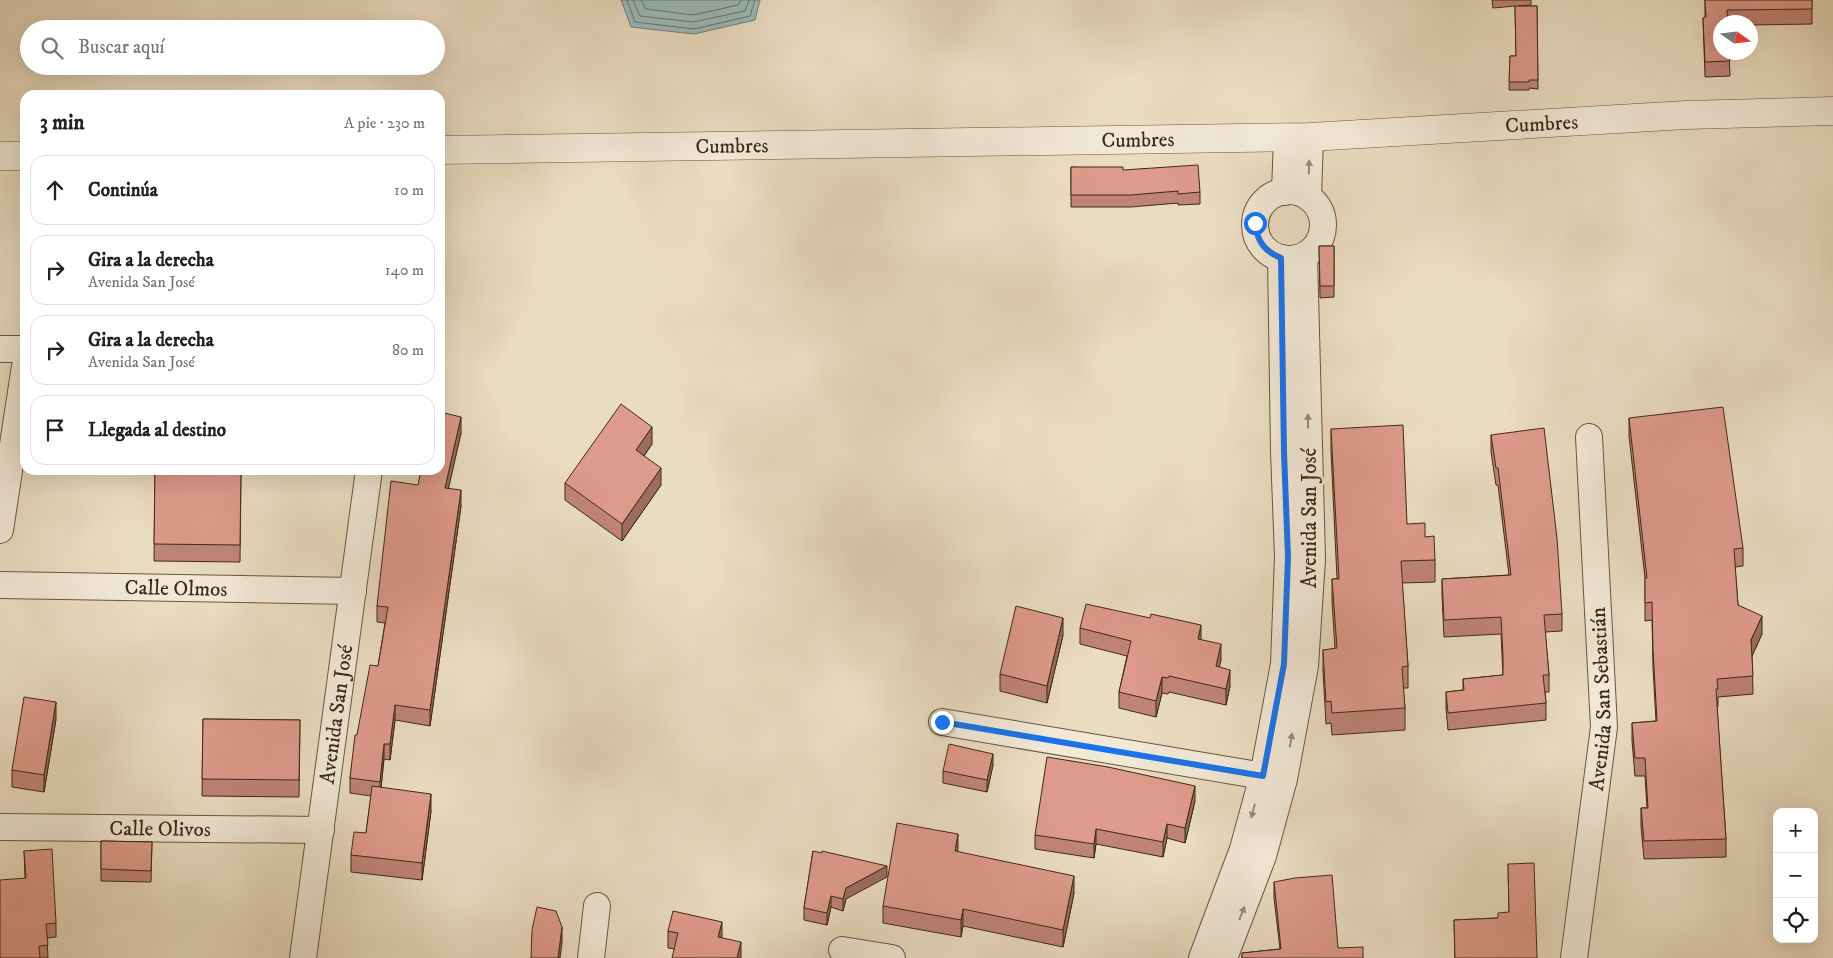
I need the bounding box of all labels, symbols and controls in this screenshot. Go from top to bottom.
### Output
north arrow [1713,15,1758,60]
search box [20,20,445,75]
icon: search [38,34,66,62]
text: Buscar aquí [78,36,164,59]
street label: Cumbres [1504,109,1579,140]
text: 3 min [40,110,85,136]
text: A pie · 230 m [344,113,425,133]
street label: Cumbres [1101,127,1175,154]
street label: Cumbres [695,133,769,160]
one-way arrow [1305,159,1313,175]
icon: ahead [41,176,69,204]
text: Continúa [88,179,158,202]
text: 10 m [394,180,424,200]
route start [1244,212,1267,235]
text: Gira a la derecha [88,249,214,272]
icon: right [41,256,69,284]
text: 140 m [385,260,424,280]
text: Avenida San José [88,272,195,292]
text: Gira a la derecha [88,329,214,352]
icon: right [41,336,69,364]
text: 80 m [392,340,424,360]
text: Avenida San José [88,352,195,372]
one-way arrow [1304,413,1312,429]
icon: arrive [41,416,69,444]
text: Llegada al destino [88,419,226,442]
street label: Avenida San José [1297,447,1323,588]
street label: Calle Olmos [124,575,227,603]
street label: Avenida San Sebastián [1584,606,1618,792]
street label: Avenida San José [315,643,359,786]
route end [931,711,954,734]
one-way arrow [1287,732,1295,747]
one-way arrow [1249,804,1257,819]
map controls [1773,808,1818,943]
button: + [1773,808,1818,853]
street label: Calle Olivos [109,816,211,843]
button: − [1773,853,1818,898]
button: locate [1773,898,1818,943]
one-way arrow [1239,905,1246,920]

